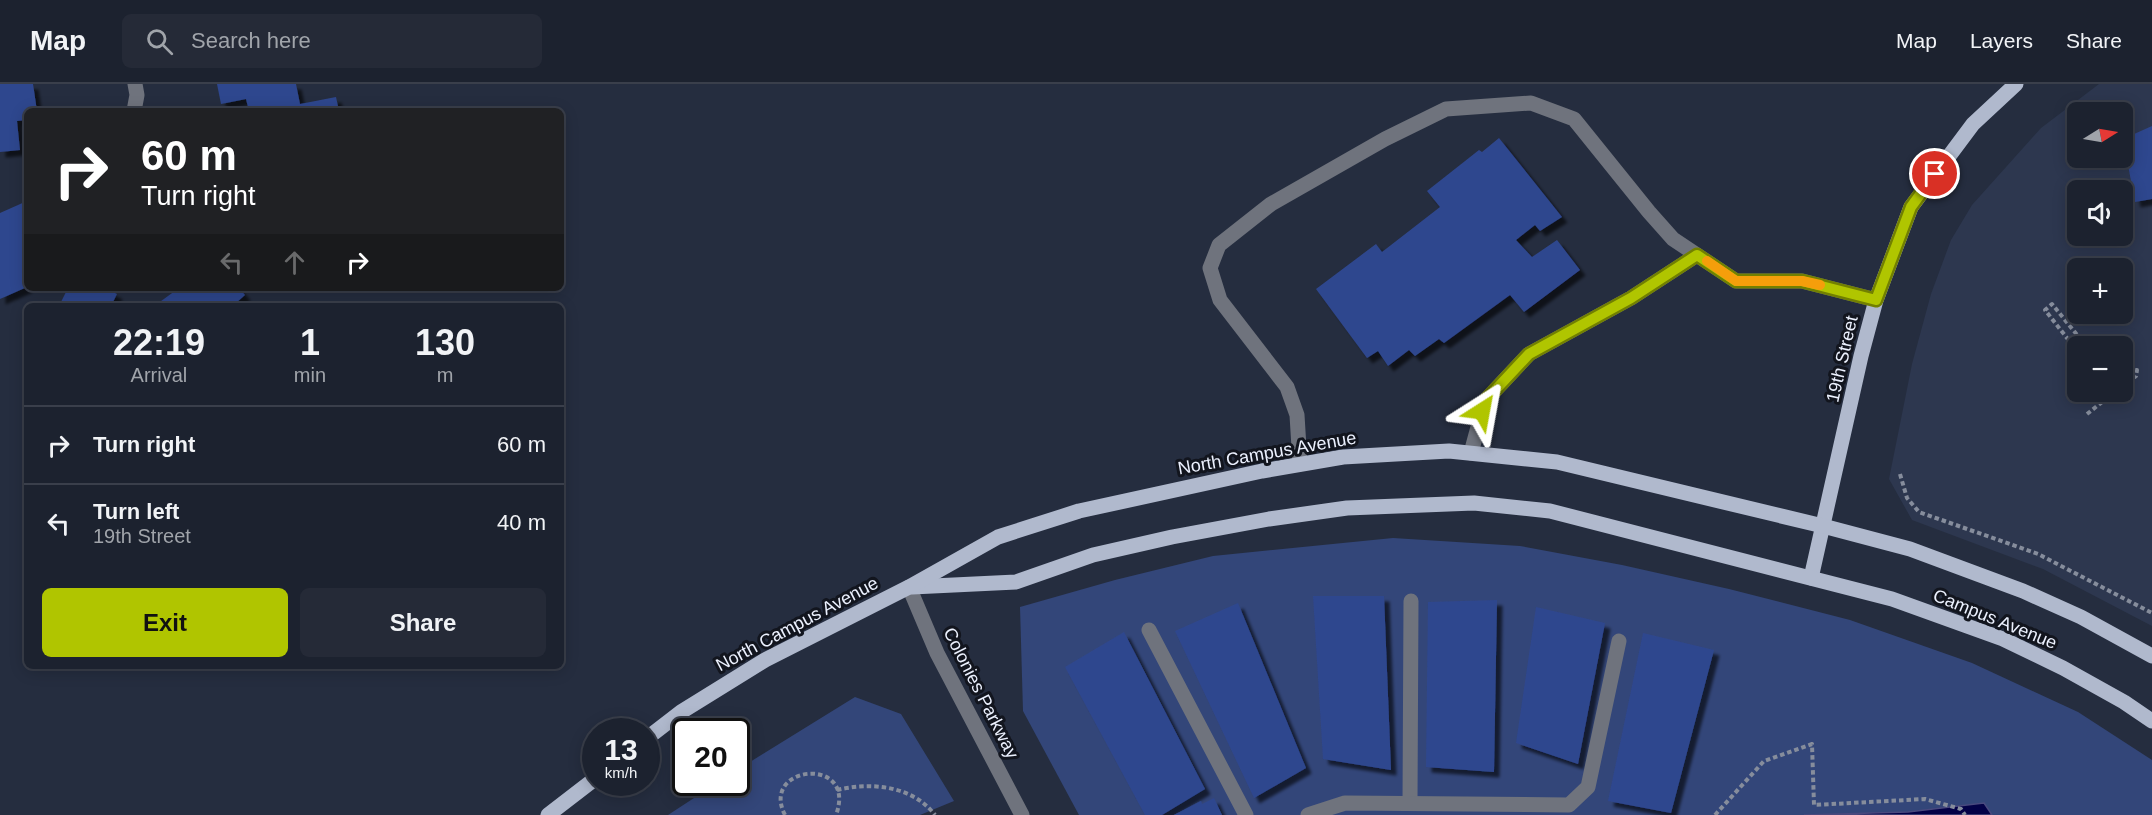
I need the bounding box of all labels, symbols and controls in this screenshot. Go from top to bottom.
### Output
search box [122,14,542,68]
text: Map [30,25,86,56]
icon: search [143,25,176,58]
text: Search here [191,28,311,53]
text: Map [1896,29,1937,52]
text: Layers [1970,29,2033,52]
text: Share [2066,29,2122,52]
north arrow [2067,102,2133,168]
map controls [2067,102,2133,402]
icon: right [42,132,120,210]
text: 60 m [141,132,237,179]
pin [1909,148,1960,199]
icon: arrive [1918,157,1951,190]
button: sound [2067,180,2133,246]
text: Turn right [141,181,256,211]
icon: left [215,246,248,279]
icon: ahead [278,246,311,279]
icon: right [341,246,374,279]
button: + [2067,258,2133,324]
street label: 19th Street [1822,314,1862,404]
text: 22:19 [113,322,205,363]
text: 1 [300,322,320,363]
text: 130 [415,322,475,363]
button: − [2067,336,2133,402]
text: Arrival [131,364,187,386]
text: min [294,364,326,386]
text: m [437,364,453,386]
position arrow [1450,379,1514,443]
street label: North Campus Avenue [1176,427,1358,479]
icon: right [42,429,75,462]
text: Turn right [93,432,195,457]
text: 60 m [497,432,546,457]
text: Turn left [93,499,179,524]
icon: left [42,507,75,540]
text: 40 m [497,510,546,535]
text: 19th Street [93,525,191,547]
street label: North Campus Avenue [712,573,882,675]
street label: Campus Avenue [1930,585,2060,653]
button: Exit [42,588,288,657]
button: Share [300,588,546,657]
street label: Colonies Parkway [939,624,1023,762]
speed limit sign: 20 [672,718,750,796]
text: 13 [604,733,638,766]
text: km/h [605,764,637,781]

